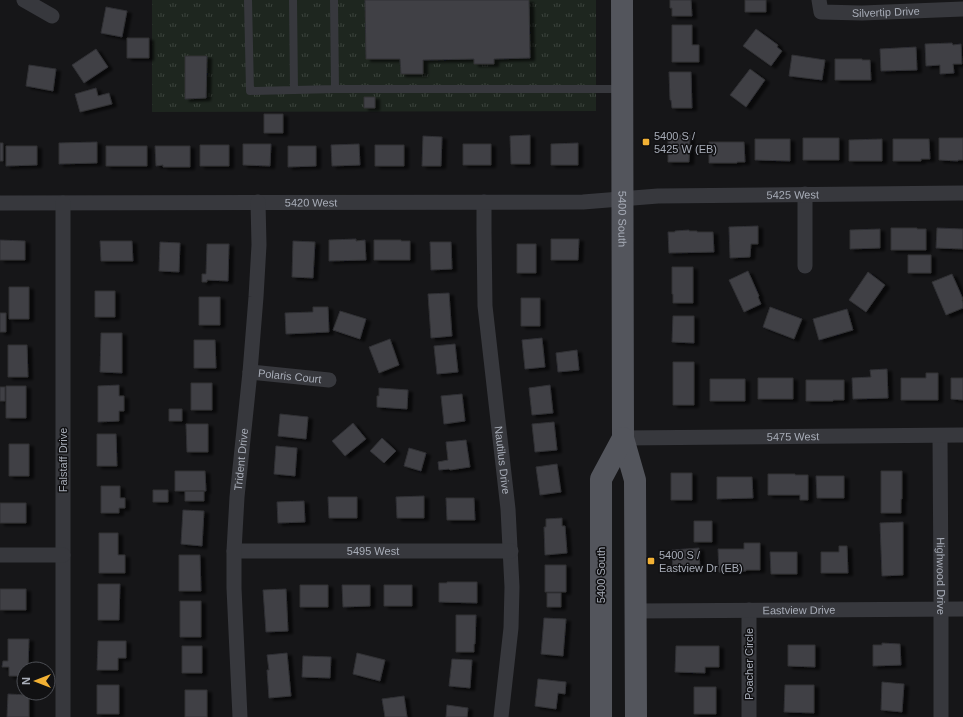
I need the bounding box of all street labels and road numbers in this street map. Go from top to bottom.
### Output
street label: Silvertip Drive [852,5,920,19]
street label: 5425 West [766,188,819,201]
street label: 5400 South [616,191,629,247]
street label: 5420 West [285,196,337,209]
street label: Polaris Court [258,367,322,385]
street label: Nautilus Drive [493,425,512,495]
street label: Falstaff Drive [57,428,69,492]
street label: Trident Drive [232,428,250,491]
street label: 5475 West [767,430,819,443]
street label: Highwood Drive [935,537,947,615]
street label: 5495 West [347,545,399,557]
street label: 5400 South [595,547,607,603]
street label: Eastview Drive [763,604,835,616]
street label: Poacher Circle [743,628,755,700]

